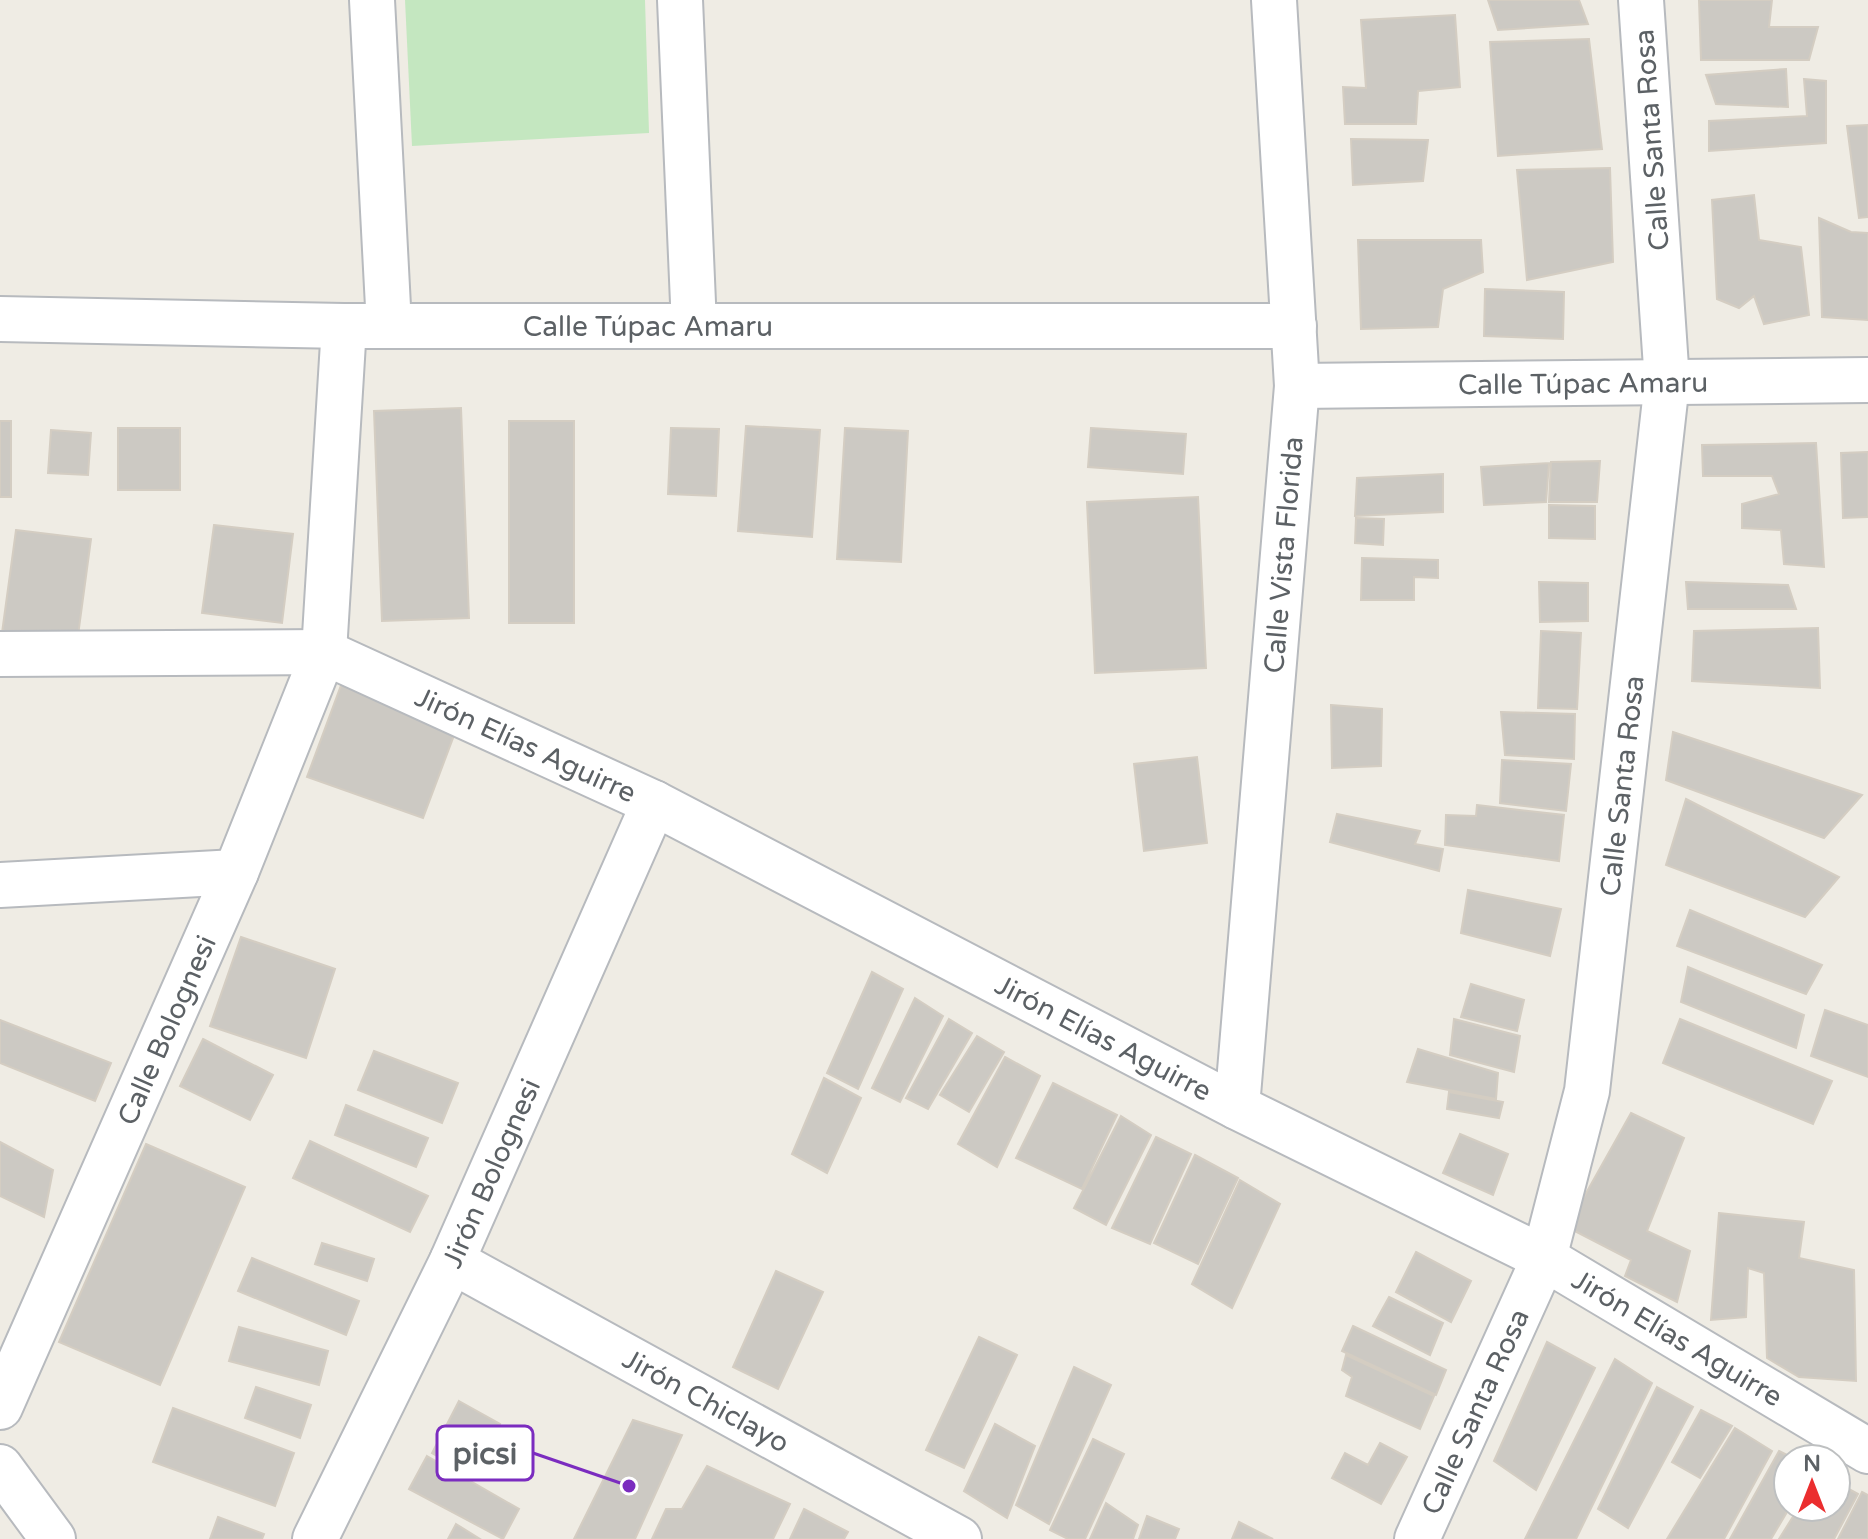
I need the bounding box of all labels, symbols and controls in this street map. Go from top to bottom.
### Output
street label: Calle Santa Rosa [1627,28,1677,252]
street label: Calle Túpac Amaru [523,310,773,344]
street label: Calle Túpac Amaru [1458,366,1708,402]
street label: Calle Vista Florida [1257,435,1311,675]
street label: Calle Santa Rosa [1593,674,1652,898]
street label: Jirón Elías Aguirre [410,680,641,811]
street label: Calle Bolognesi [111,930,224,1130]
street label: Jirón Elías Aguirre [989,968,1217,1109]
street label: Jirón Bolognesi [435,1074,548,1273]
street label: Jirón Elías Aguirre [1566,1263,1789,1414]
street label: Calle Santa Rosa [1414,1304,1537,1520]
street label: Jirón Chiclayo [617,1342,795,1461]
callout: picsi [437,1426,533,1480]
text: picsi [453,1436,517,1473]
north arrow [1772,1443,1852,1523]
text: N [1803,1451,1821,1477]

